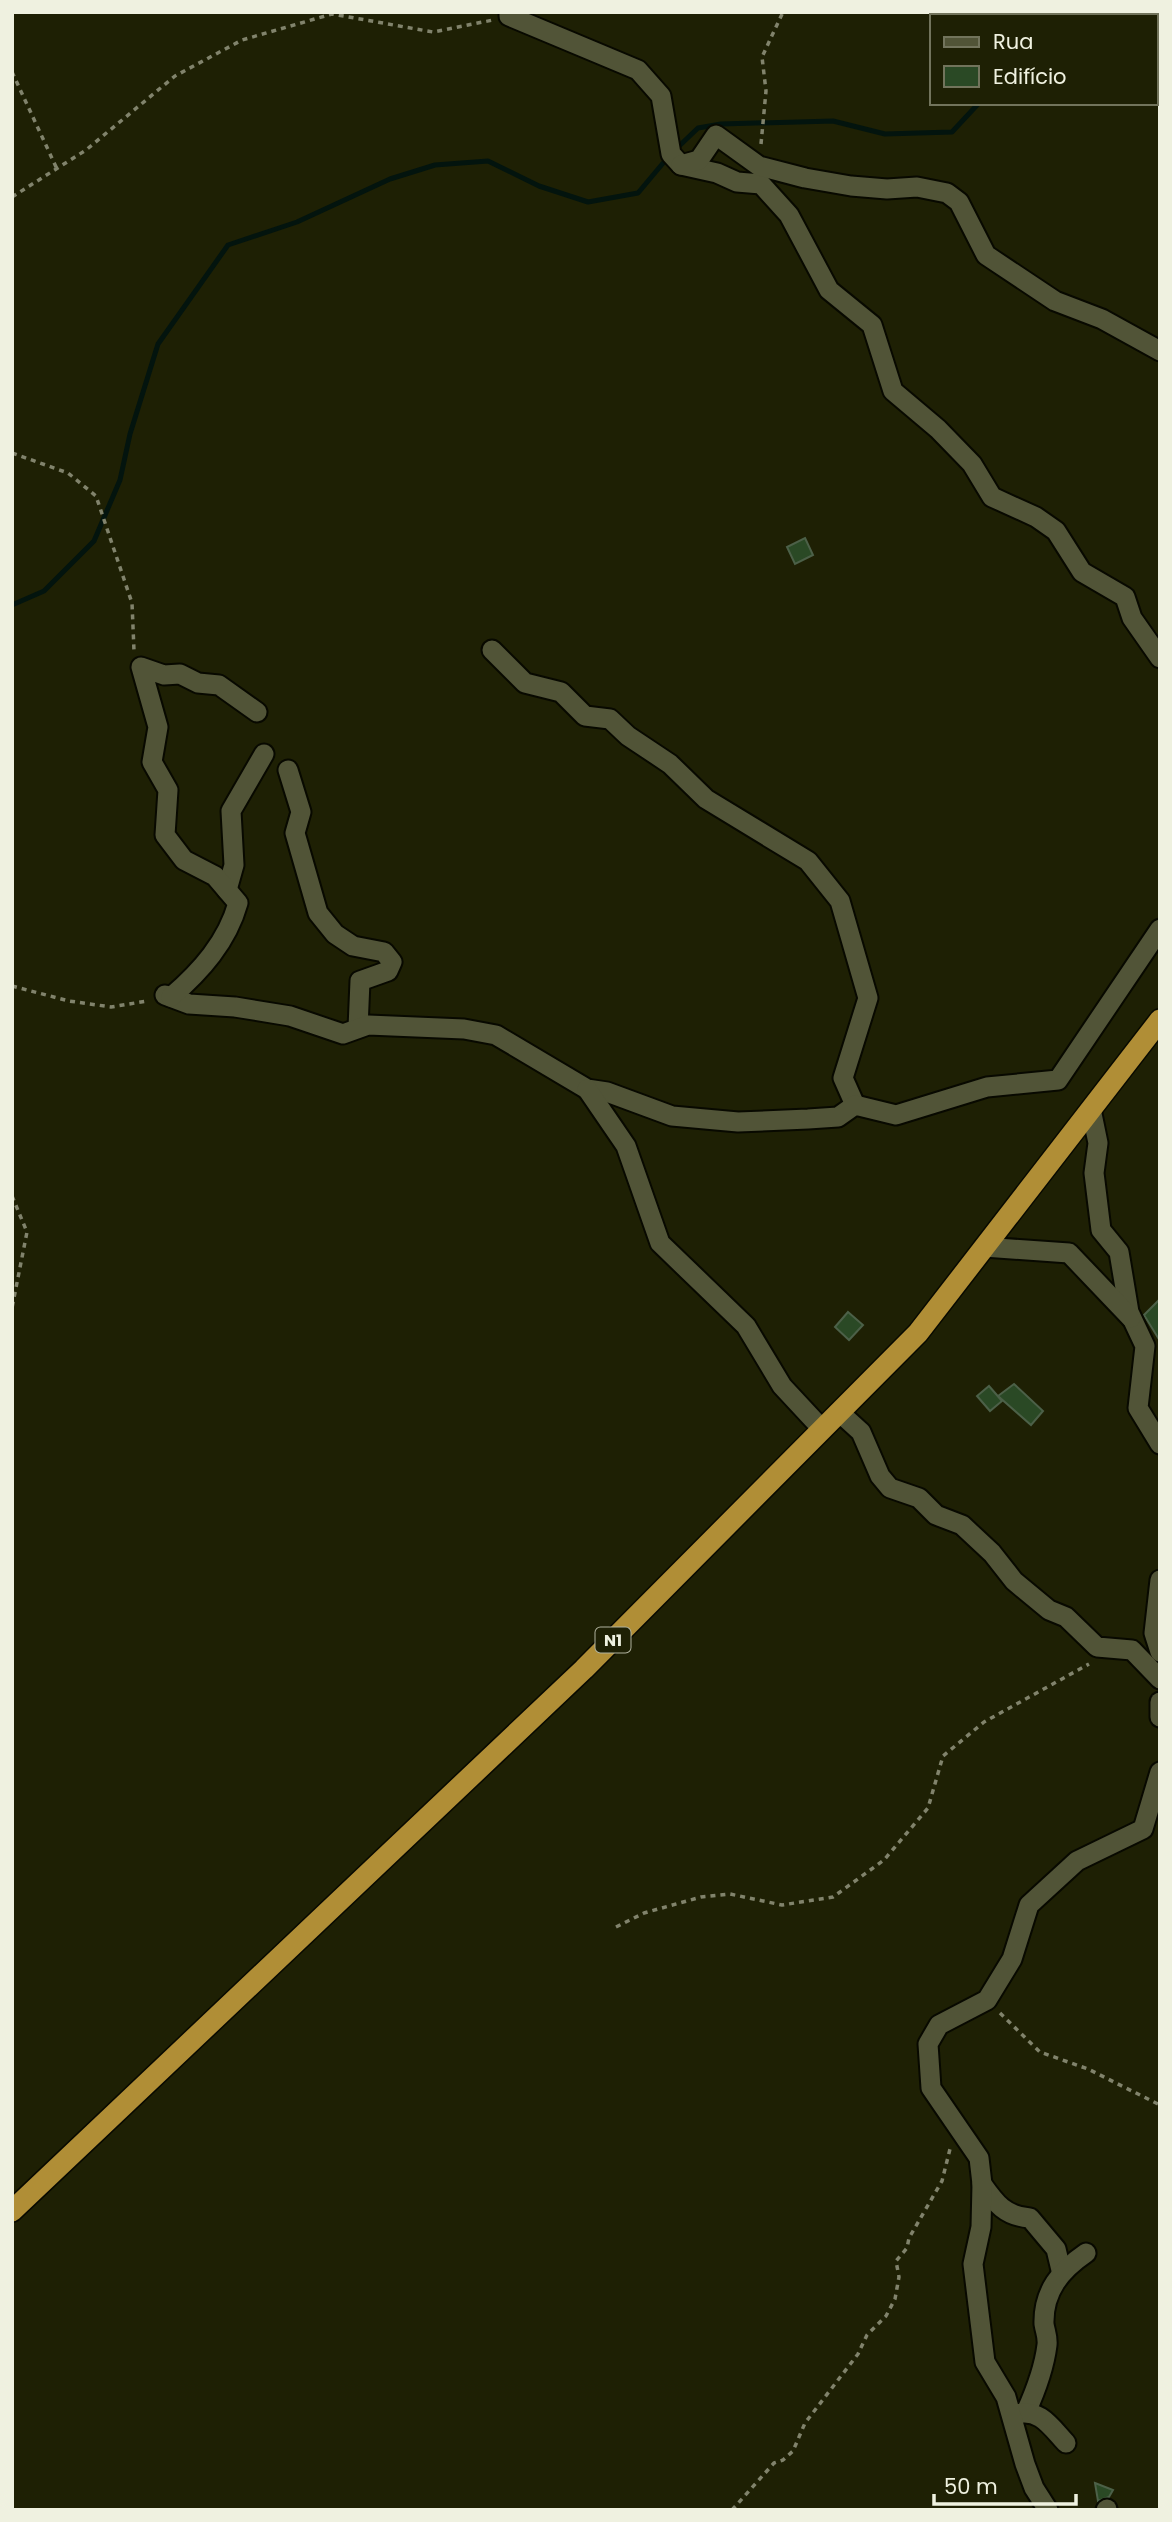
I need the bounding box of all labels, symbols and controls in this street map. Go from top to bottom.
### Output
legend [930,14,1158,105]
text: Rua [993,27,1033,56]
text: Edifício [993,62,1067,91]
road number: N1 [596,1628,630,1652]
scale bar [934,2462,1076,2506]
text: 50 m [944,2472,998,2501]

